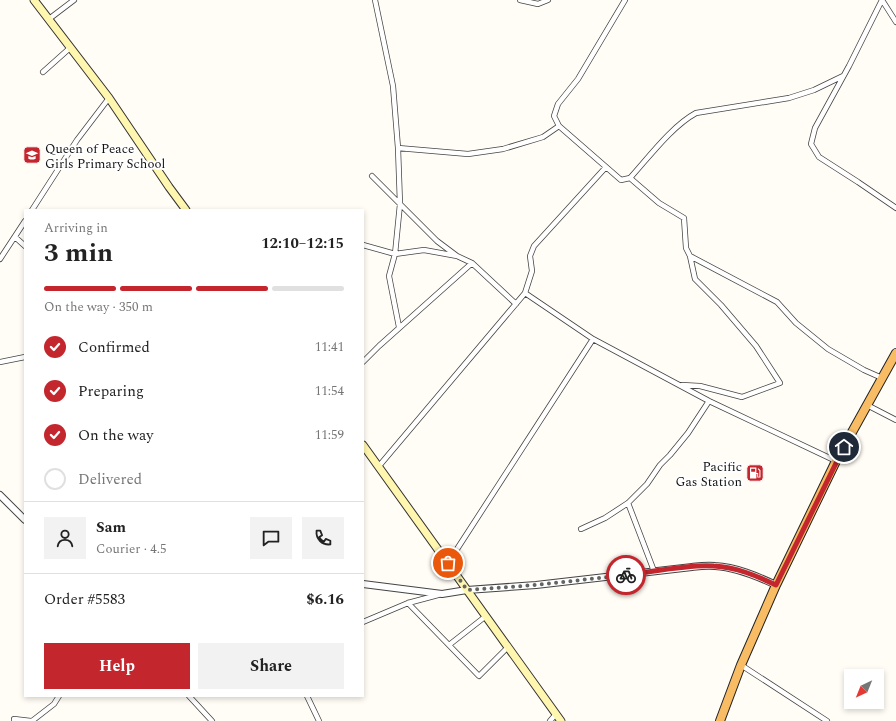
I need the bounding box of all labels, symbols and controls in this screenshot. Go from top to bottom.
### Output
place label: Queen of Peace Girls Primary School [45,139,165,174]
school or university icon: Queen of Peace Girls Primary School [22,145,42,165]
text: Arriving in [44,218,108,238]
text: 12:10–12:15 [261,232,344,255]
text: 3 min [44,233,113,273]
text: On the way · 350 m [44,297,153,317]
icon: check [44,336,66,358]
text: Confirmed [78,336,150,359]
text: 11:41 [315,337,344,357]
icon: check [44,380,66,402]
text: Preparing [78,380,144,403]
text: 11:54 [315,381,344,401]
icon: check [44,424,66,446]
text: On the way [78,424,153,447]
text: 11:59 [315,425,344,445]
pin [827,430,861,464]
icon: home [833,436,855,458]
place label: Pacific Gas Station [676,457,742,492]
fuel station icon: Pacific Gas Station [745,463,765,483]
text: Delivered [78,468,142,491]
text: Sam [96,516,126,539]
button: person [44,517,86,559]
button: chat [250,517,292,559]
button: phone [302,517,344,559]
text: Courier · 4.5 [96,539,166,559]
pin [431,546,465,580]
icon: bag [437,552,459,574]
courier [606,555,646,595]
icon: bike [615,564,637,586]
text: Order #5583 [44,588,125,611]
text: $6.16 [306,588,344,611]
button: Help [44,643,190,689]
button: Share [198,643,344,689]
north arrow [844,669,884,709]
map controls [844,669,884,709]

